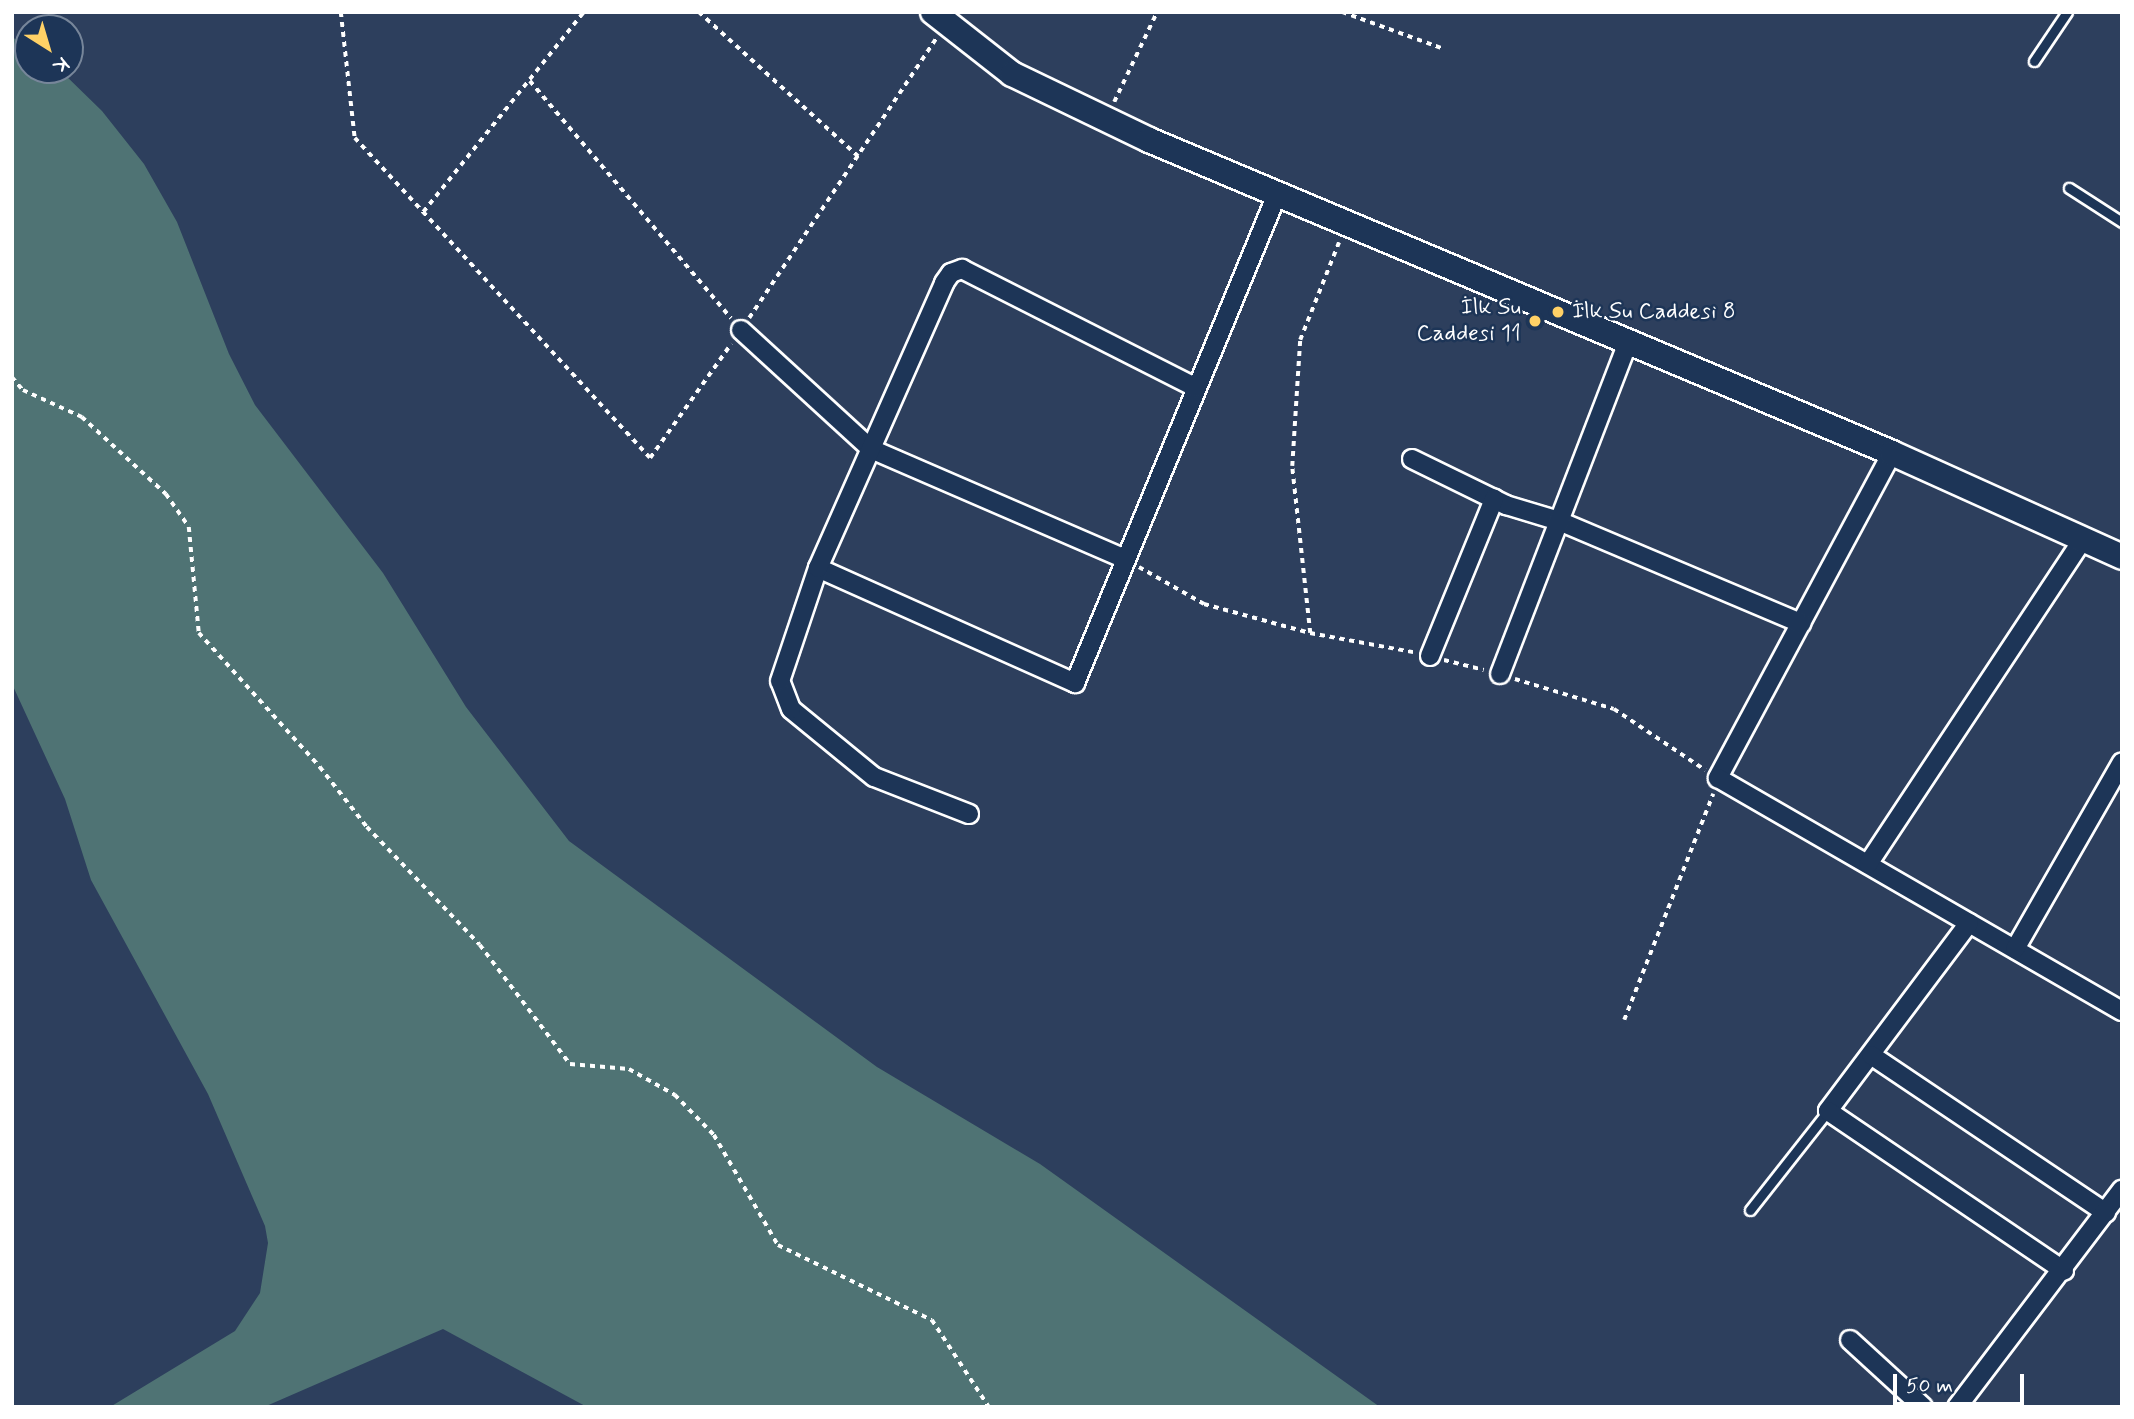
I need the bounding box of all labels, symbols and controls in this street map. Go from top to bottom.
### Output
north arrow [14,14,84,84]
text: K [48,51,74,79]
place label: İlk Su Caddesi 11 [1416,294,1521,348]
place label: İlk Su Caddesi 8 [1572,298,1736,326]
marker: İlk Su Caddesi 8 [1550,304,1566,320]
marker: İlk Su Caddesi 11 [1527,313,1543,329]
scale bar [1896,1360,2027,1404]
text: 50 m [1906,1372,1953,1400]

